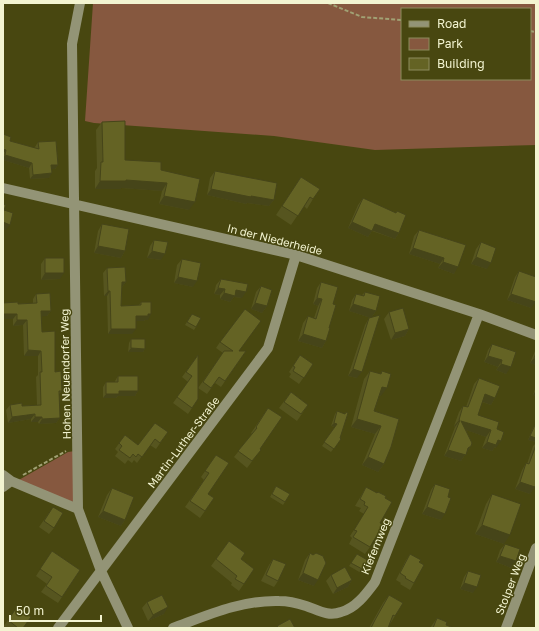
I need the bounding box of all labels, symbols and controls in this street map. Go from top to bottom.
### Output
legend [401,8,531,80]
text: Road [437,16,466,31]
text: Park [437,36,463,51]
text: Building [437,56,485,71]
street label: In der Niederheide [226,221,324,257]
street label: Hohen Neuendorfer Weg [57,309,73,439]
street label: Martin-Luther-Straße [144,394,222,490]
street label: Kiefernweg [358,516,392,576]
street label: Stolper Weg [492,551,528,617]
scale bar [10,597,101,623]
text: 50 m [16,603,44,618]

